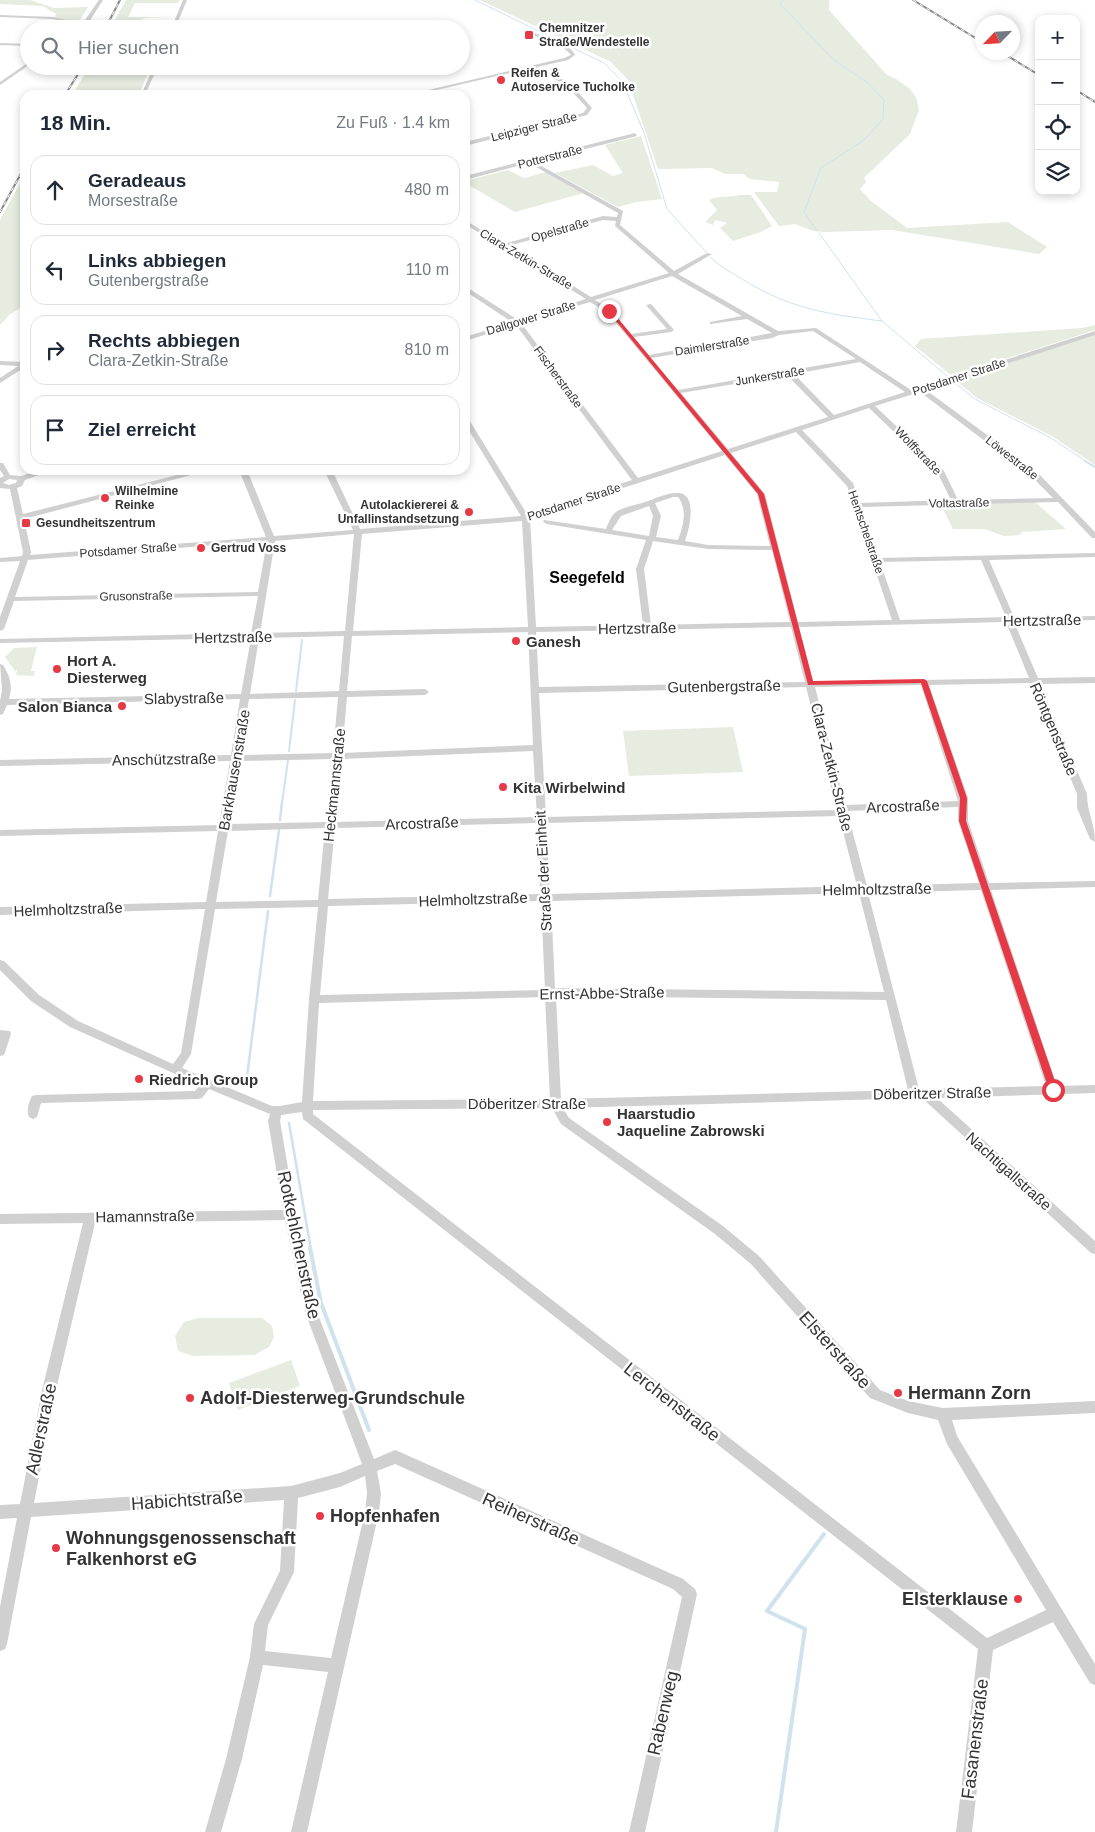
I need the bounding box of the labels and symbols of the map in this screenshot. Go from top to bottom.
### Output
north arrow [975,15,1020,60]
place label: Chemnitzer Straße/Wendestelle [539,21,650,49]
marker: Chemnitzer Straße/Wendestelle [523,29,535,41]
place label: Reifen & Autoservice Tucholke [511,66,635,94]
marker: Reifen & Autoservice Tucholke [495,74,507,86]
street label: Leipziger Straße [490,109,579,144]
street label: Potterstraße [516,142,584,172]
street label: Opelstraße [530,215,591,245]
street label: Clara-Zetkin-Straße [477,226,575,292]
street label: Dallgower Straße [485,298,578,338]
route end [598,300,621,323]
street label: Daimlerstraße [674,333,751,359]
street label: Fischerstraße [531,343,585,411]
street label: Potsdamer Straße [911,355,1008,399]
street label: Junkerstraße [734,364,806,388]
street label: Wolffstraße [892,424,944,478]
street label: Löwestraße [983,433,1041,483]
street label: Potsdamer Straße [526,480,623,524]
place label: Wilhelmine Reinke [115,484,179,512]
street label: Hentschelstraße [845,488,887,576]
marker: Wilhelmine Reinke [99,492,111,504]
street label: Voltastraße [929,495,990,511]
place label: Autolackiererei & Unfallinstandsetzung [338,498,459,526]
marker: Autolackiererei & Unfallinstandsetzung [463,506,475,518]
place label: Gesundheitszentrum [36,516,155,530]
marker: Gesundheitszentrum [20,517,32,529]
street label: Potsdamer Straße [79,540,177,560]
place label: Gertrud Voss [211,541,286,555]
marker: Gertrud Voss [195,542,207,554]
district label: Seegefeld [549,569,625,586]
street label: Grusonstraße [99,588,173,604]
street label: Hertzstraße [1003,611,1081,629]
street label: Hertzstraße [598,619,676,637]
street label: Hertzstraße [194,628,272,646]
place label: Ganesh [526,633,581,650]
marker: Ganesh [510,635,522,647]
place label: Hort A. Diesterweg [67,652,147,686]
marker: Hort A. Diesterweg [51,663,63,675]
street label: Gutenbergstraße [667,677,781,695]
street label: Röntgenstraße [1027,680,1081,778]
street label: Slabystraße [144,689,224,707]
place label: Salon Bianca [18,698,113,715]
marker: Salon Bianca [116,700,128,712]
street label: Clara-Zetkin-Straße [808,701,856,833]
street label: Barkhausenstraße [215,708,253,832]
street label: Heckmannstraße [320,727,348,843]
street label: Anschützstraße [112,750,216,768]
place label: Kita Wirbelwind [513,779,625,796]
marker: Kita Wirbelwind [497,781,509,793]
street label: Arcostraße [866,796,940,816]
street label: Straße der Einheit [531,809,555,932]
street label: Arcostraße [385,813,459,833]
street label: Helmholtzstraße [822,880,932,898]
street label: Helmholtzstraße [418,889,528,909]
street label: Helmholtzstraße [13,899,123,919]
street label: Ernst-Abbe-Straße [539,983,665,1003]
place label: Riedrich Group [149,1071,258,1088]
marker: Riedrich Group [133,1073,145,1085]
route start [1042,1079,1065,1102]
street label: Döberitzer Straße [873,1083,991,1103]
street label: Döberitzer Straße [468,1095,586,1112]
place label: Haarstudio Jaqueline Zabrowski [617,1105,765,1139]
marker: Haarstudio Jaqueline Zabrowski [601,1116,613,1128]
street label: Nachtigallstraße [963,1128,1055,1214]
street label: Rotkehlchenstraße [274,1169,324,1321]
street label: Hamannstraße [95,1207,195,1225]
street label: Elsterstraße [795,1307,875,1393]
street label: Lerchenstraße [620,1358,724,1446]
street label: Adlerstraße [22,1381,60,1477]
place label: Hermann Zorn [908,1383,1031,1403]
marker: Hermann Zorn [892,1387,904,1399]
place label: Adolf-Diesterweg-Grundschule [200,1388,465,1408]
marker: Adolf-Diesterweg-Grundschule [184,1392,196,1404]
street label: Habichtstraße [130,1486,244,1514]
street label: Reiherstraße [479,1489,583,1549]
place label: Hopfenhafen [330,1506,440,1526]
marker: Hopfenhafen [314,1510,326,1522]
place label: Wohnungsgenossenschaft Falkenhorst eG [66,1528,296,1569]
marker: Wohnungsgenossenschaft Falkenhorst eG [50,1542,62,1554]
place label: Elsterklause [902,1589,1008,1609]
marker: Elsterklause [1012,1593,1024,1605]
street label: Rabenweg [644,1669,682,1757]
street label: Fasanenstraße [958,1678,992,1800]

